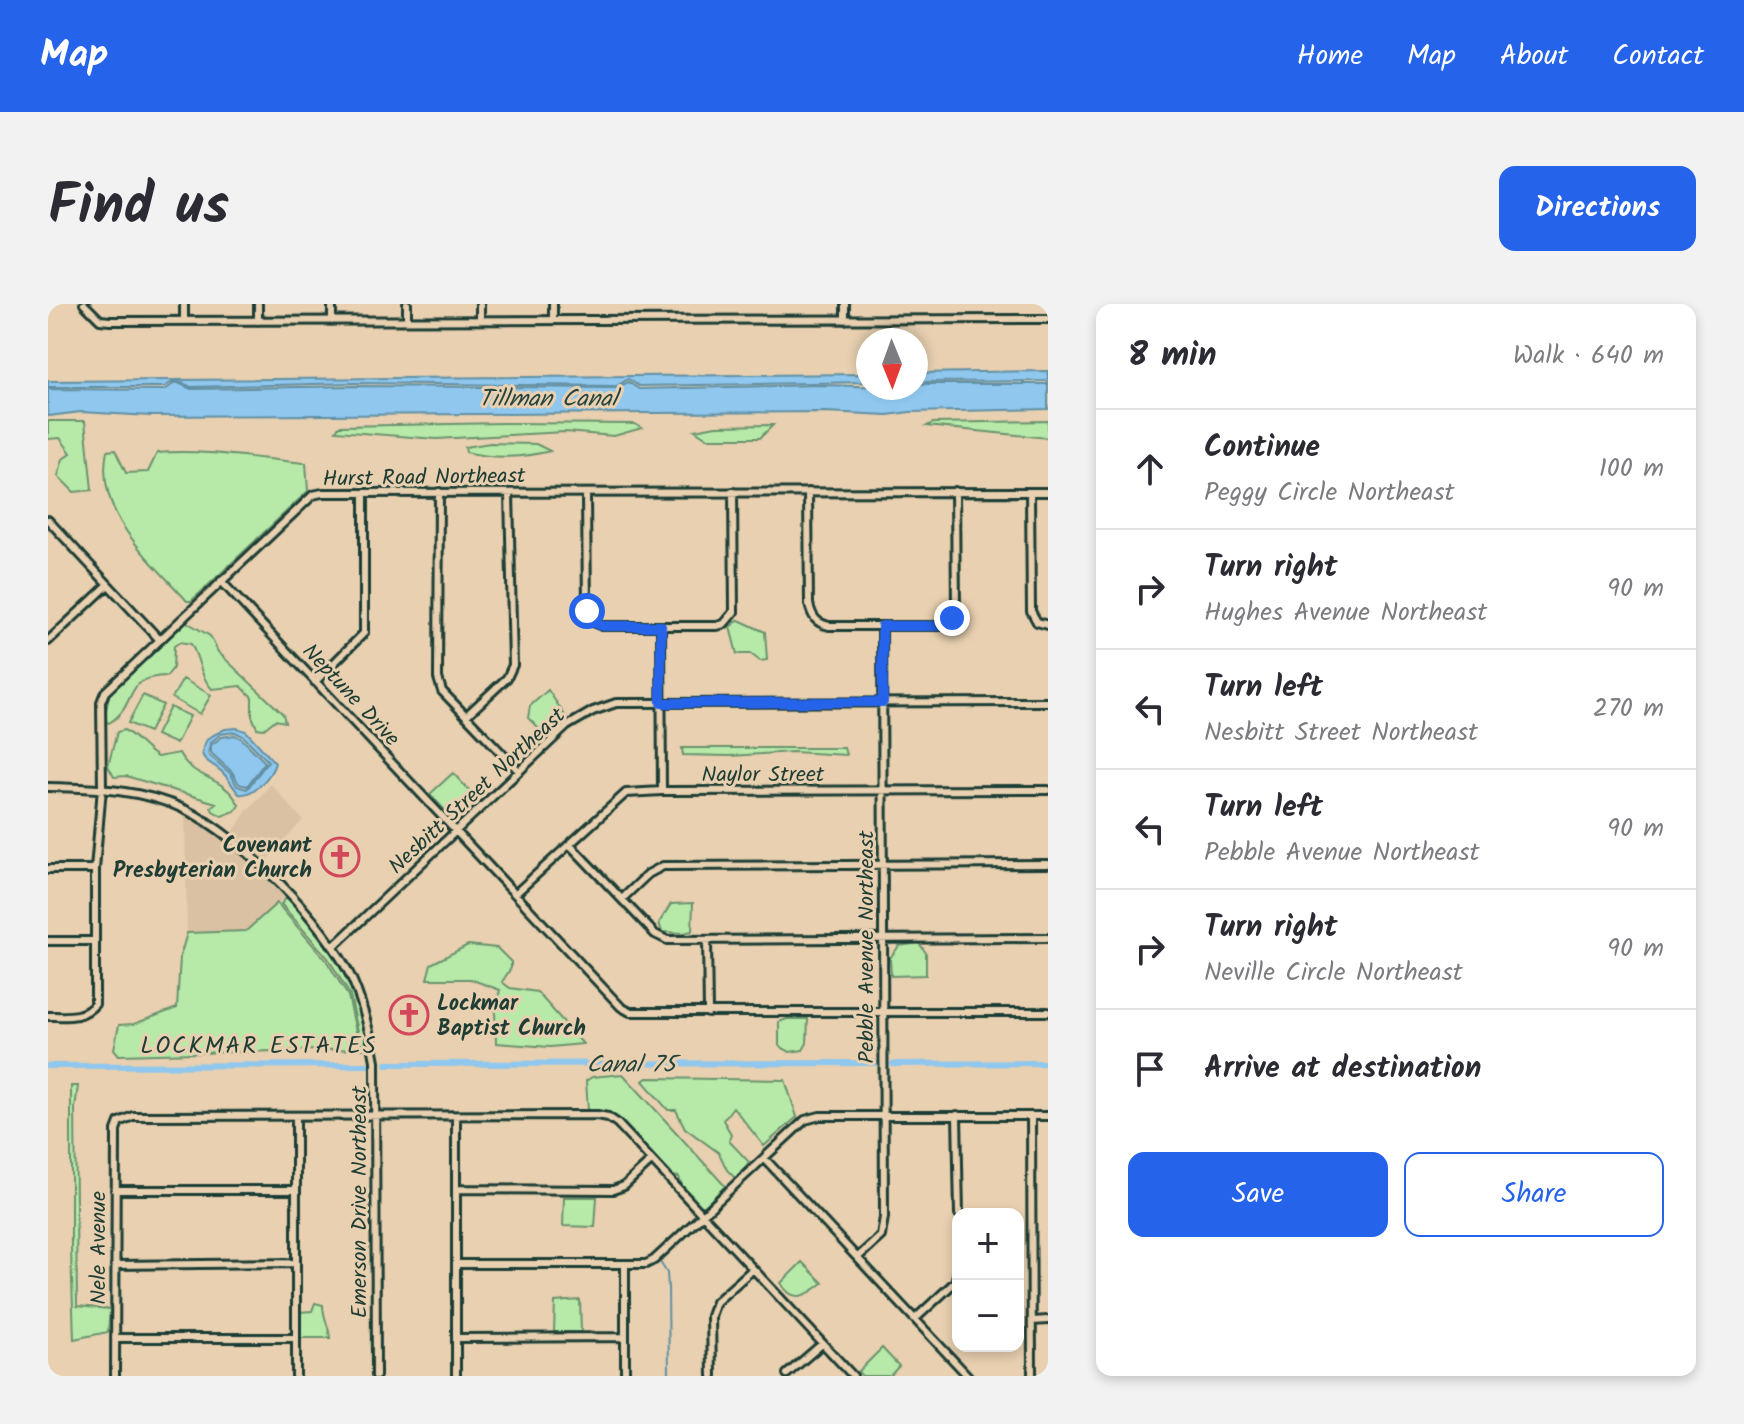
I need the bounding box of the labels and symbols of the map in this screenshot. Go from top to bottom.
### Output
north arrow [856,328,928,400]
water label: Tillman Canal [479,380,621,419]
street label: Hurst Road Northeast [322,459,526,498]
route start [569,593,605,629]
route end [934,600,970,636]
street label: Neptune Drive [293,636,408,756]
street label: Nesbitt Street Northeast [381,700,575,884]
street label: Naylor Street [702,758,825,793]
place label: Covenant Presbyterian Church [113,829,313,889]
street label: Pebble Avenue Northeast [850,830,885,1064]
church icon: Covenant Presbyterian Church [319,836,361,878]
place label: Lockmar Baptist Church [437,987,586,1047]
church icon: Lockmar Baptist Church [388,994,430,1036]
district label: LOCKMAR ESTATES [140,1027,378,1066]
water label: Canal 75 [586,1046,682,1085]
street label: Emerson Drive Northeast [343,1085,378,1318]
street label: Nele Avenue [82,1191,117,1305]

